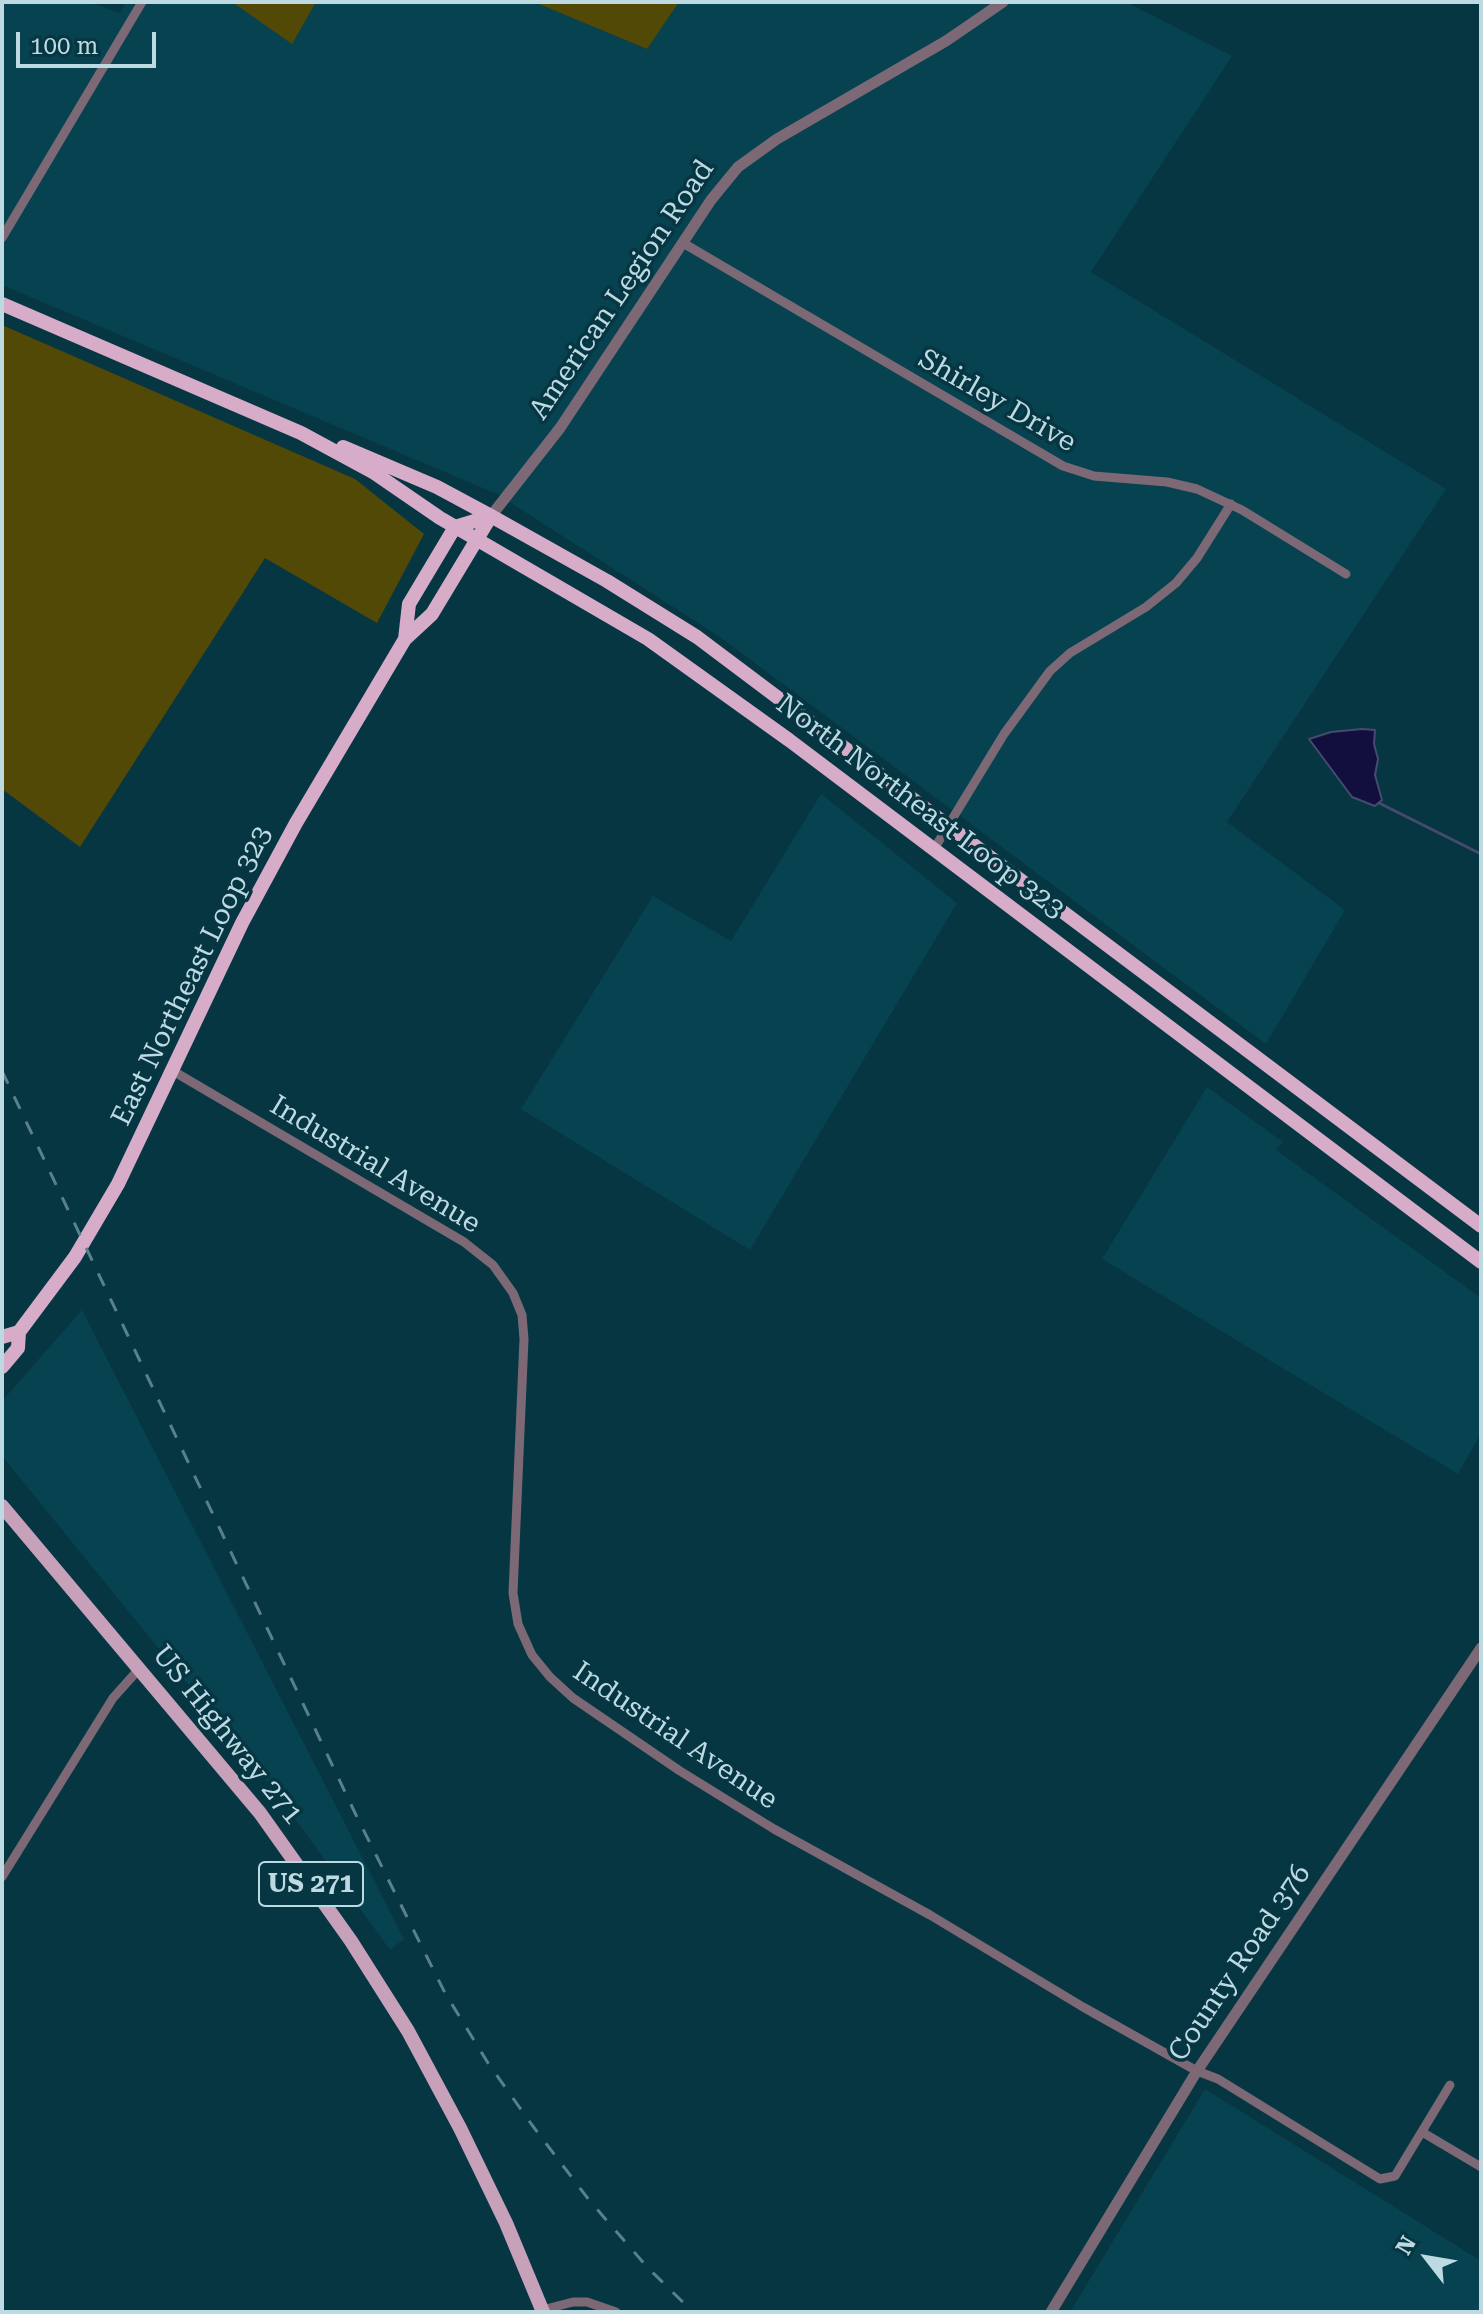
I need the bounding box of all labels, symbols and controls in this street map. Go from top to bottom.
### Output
scale bar [20,16,160,66]
text: 100 m [30,32,98,60]
street label: American Legion Road [523,154,721,426]
street label: Shirley Drive [912,342,1082,460]
street label: North Northeast Loop 323 [769,688,1071,926]
street label: East Northeast Loop 323 [105,821,279,1131]
street label: Industrial Avenue [264,1089,486,1241]
street label: US Highway 271 [145,1639,309,1831]
street label: Industrial Avenue [566,1655,784,1817]
street label: County Road 376 [1162,1858,1318,2068]
road number: US 271 [259,1862,363,1906]
north arrow [1387,2218,1467,2298]
text: N [1391,2232,1421,2259]

